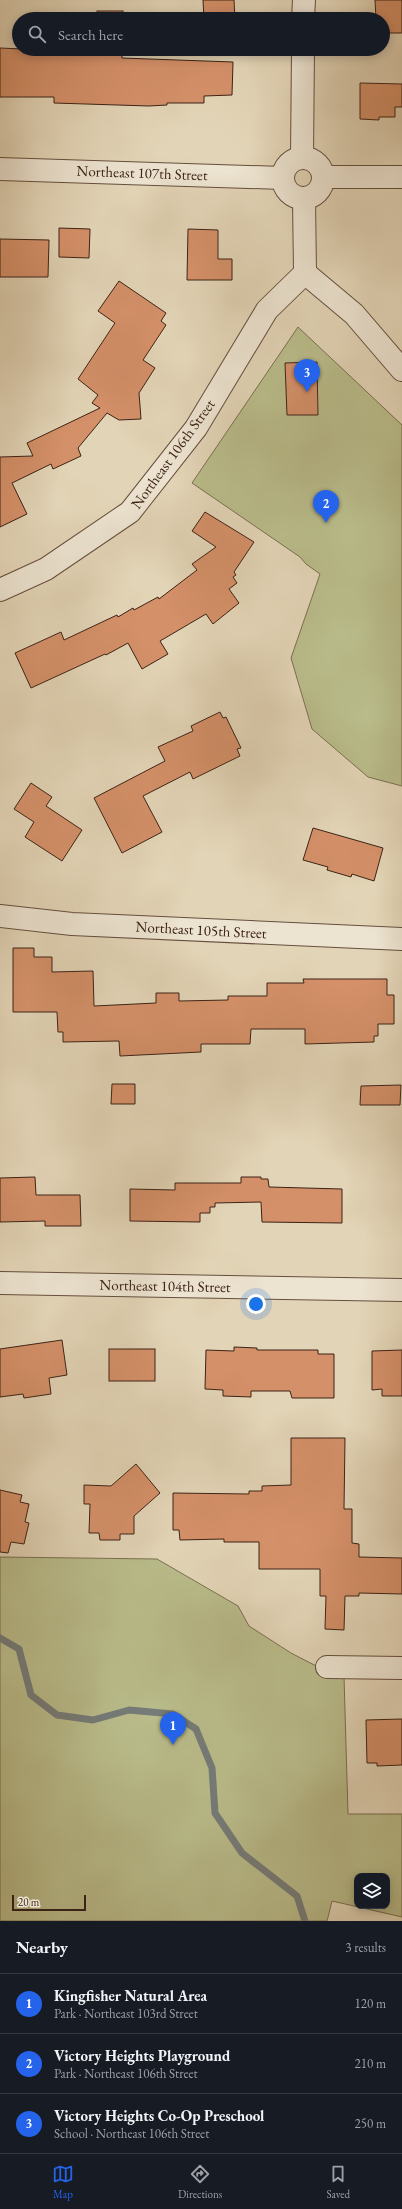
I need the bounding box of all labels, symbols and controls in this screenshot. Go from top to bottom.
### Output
search box [12,12,390,56]
icon: search [26,23,48,45]
text: Search here [58,25,123,44]
street label: Northeast 107th Street [76,161,208,184]
pin: 3 [294,359,320,392]
street label: Northeast 106th Street [126,395,219,512]
pin: 2 [313,490,339,523]
street label: Northeast 105th Street [135,917,267,942]
street label: Northeast 104th Street [99,1275,231,1296]
your location [246,1294,266,1314]
pin: 1 [160,1712,186,1745]
map controls [354,1873,390,1909]
button: layers [354,1873,390,1909]
scale bar [12,1893,86,1912]
text: 20 m [18,1895,39,1909]
text: Nearby [16,1936,68,1958]
text: 3 results [345,1939,386,1956]
text: Kingfisher Natural Area [54,1986,207,2005]
text: 1 [26,1995,32,2012]
text: 120 m [355,1995,386,2012]
text: Park · Northeast 103rd Street [54,2005,198,2022]
text: Victory Heights Playground [54,2046,230,2065]
text: 2 [26,2055,32,2072]
text: 210 m [355,2055,386,2072]
text: Park · Northeast 106th Street [54,2065,198,2082]
text: Victory Heights Co-Op Preschool [54,2106,264,2125]
text: 3 [26,2115,32,2132]
text: 250 m [355,2115,386,2132]
text: School · Northeast 106th Street [54,2125,209,2142]
tab: Map [52,2163,74,2201]
tab: Directions [178,2163,222,2201]
tab: Saved [326,2163,350,2201]

